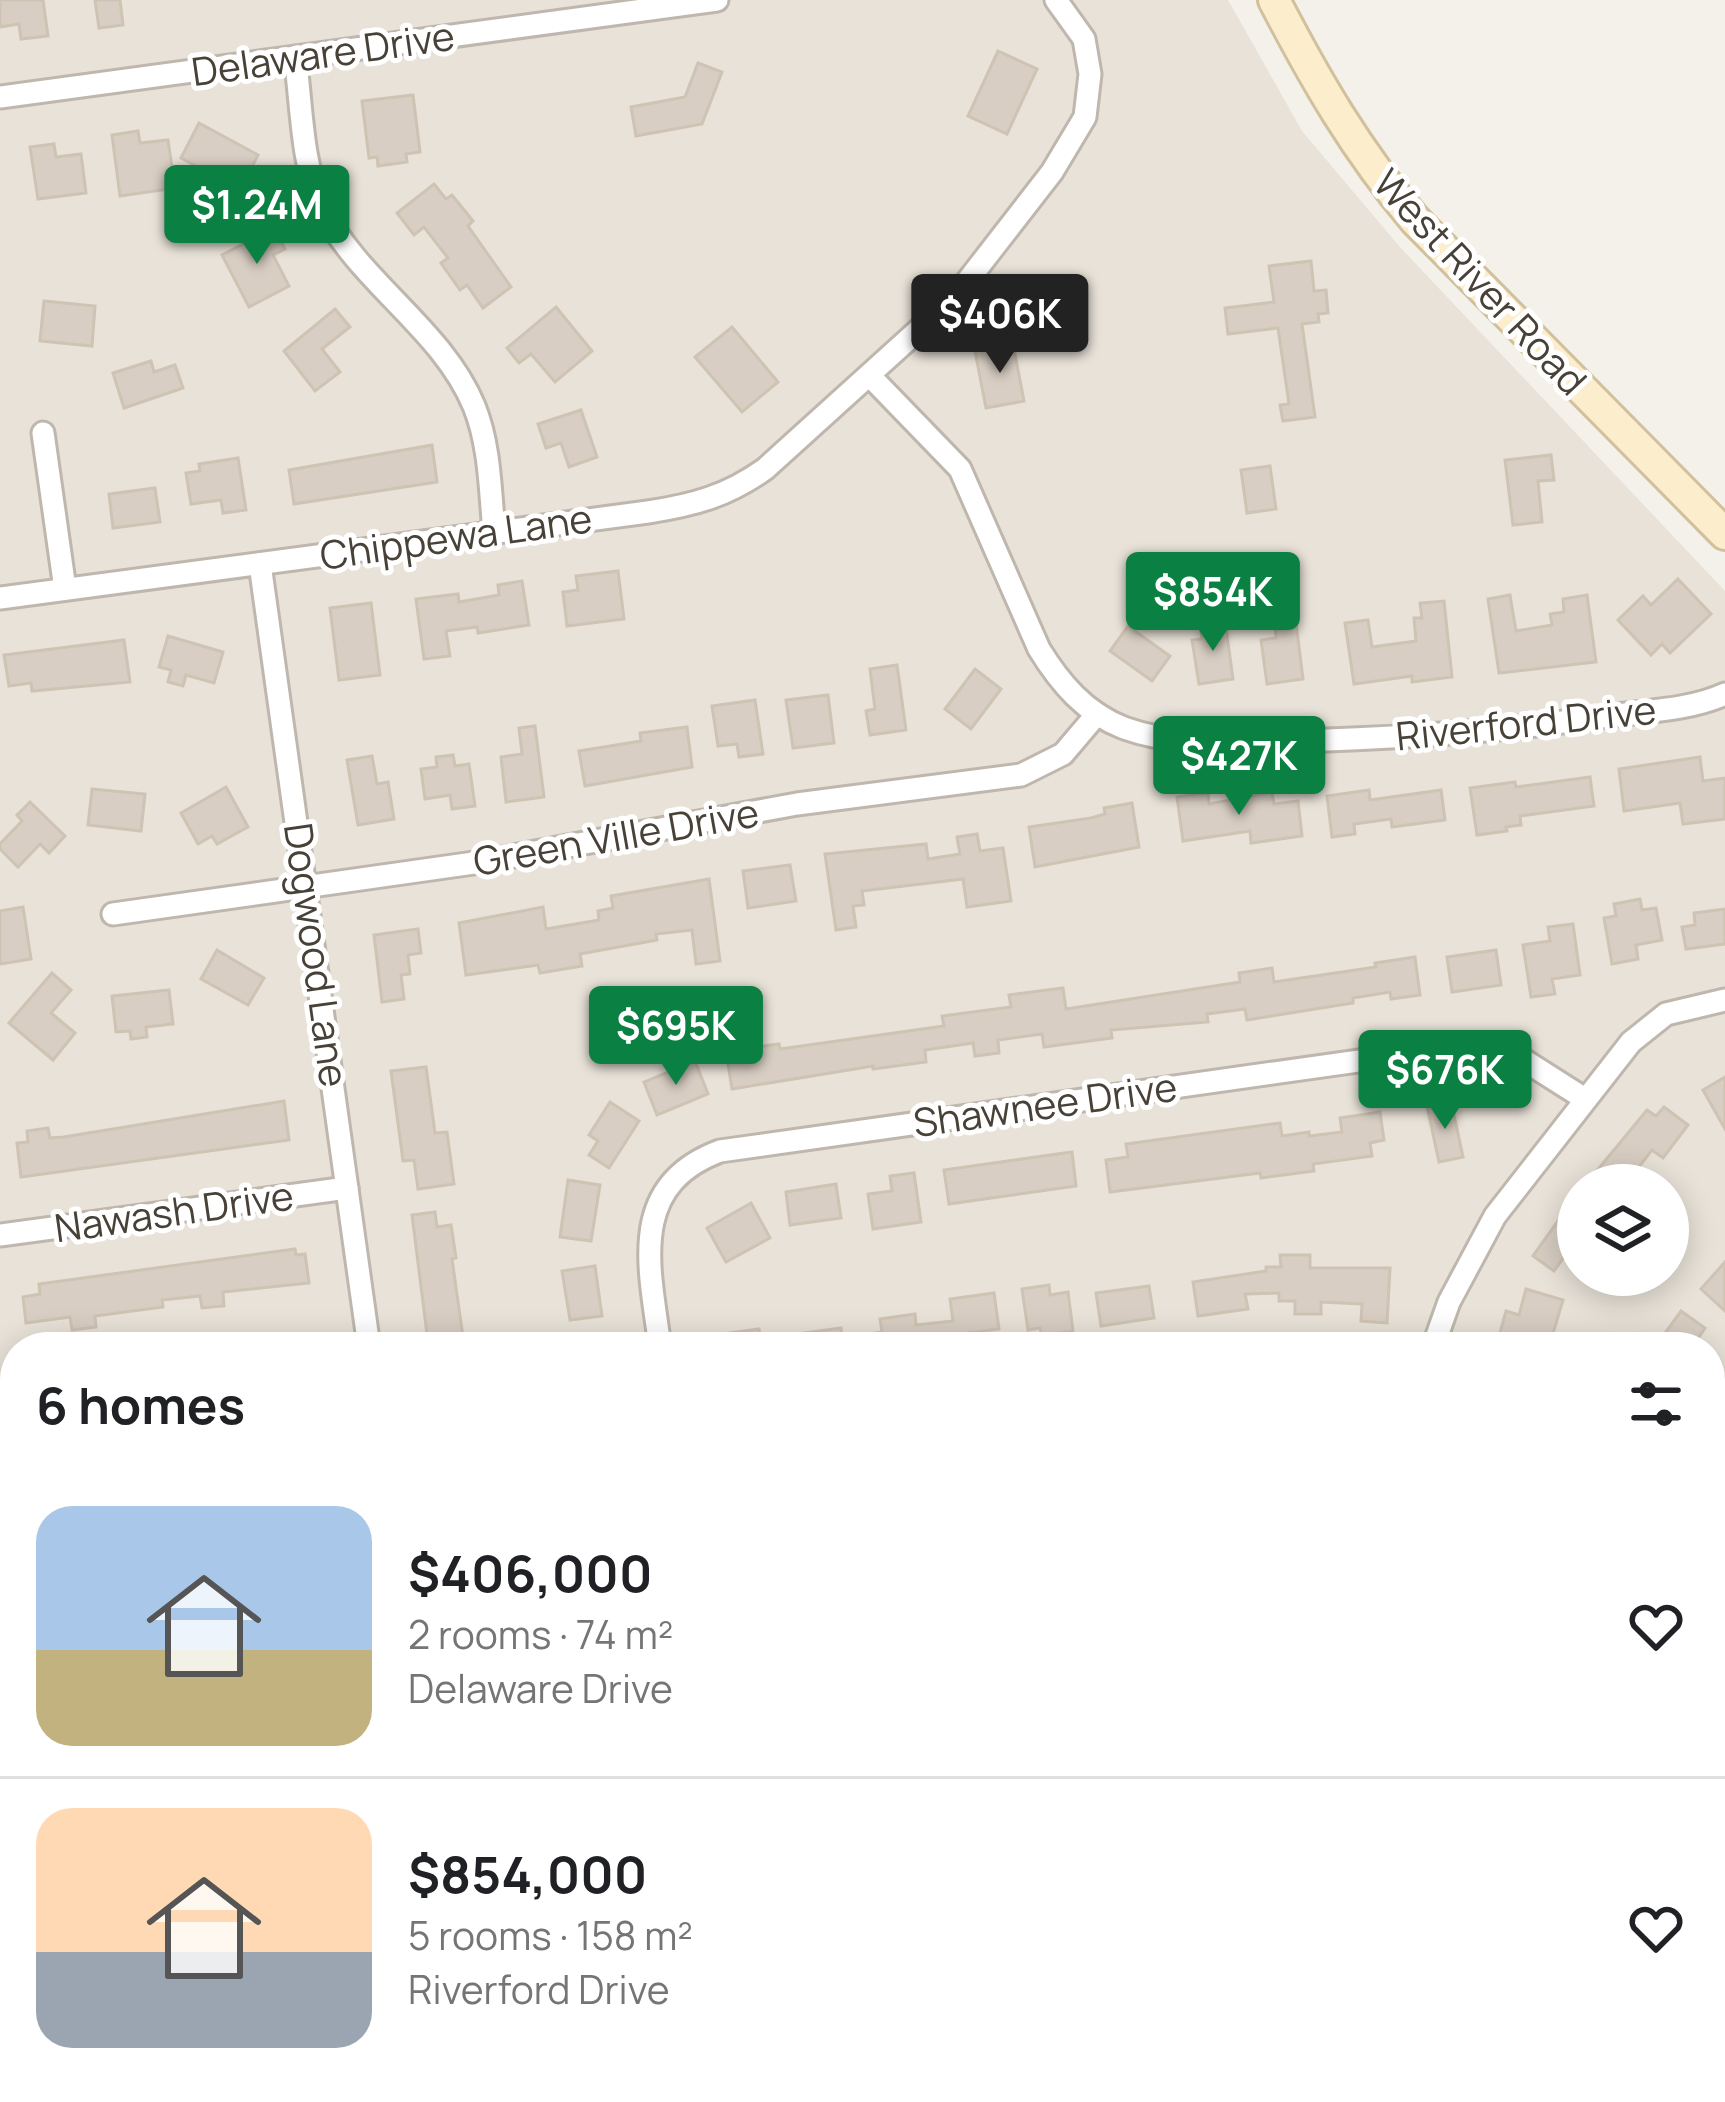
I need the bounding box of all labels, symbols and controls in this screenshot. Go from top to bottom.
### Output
street label: Delaware Drive [188,8,458,98]
street label: West River Road [1362,157,1600,406]
pin: $1.24M [159,165,355,267]
text: $1.24M [191,177,323,231]
pin: $406K [916,274,1084,376]
text: $406K [938,286,1062,340]
street label: Chippewa Lane [316,490,595,582]
pin: $854K [1129,552,1297,654]
text: $854K [1153,564,1273,618]
street label: Riverford Drive [1393,681,1659,763]
pin: $427K [1155,716,1323,818]
text: $427K [1180,728,1298,782]
street label: Green Ville Drive [469,784,763,888]
street label: Dogwood Lane [272,819,362,1090]
pin: $695K [592,986,760,1088]
text: $695K [616,998,736,1052]
pin: $676K [1361,1030,1529,1132]
text: $676K [1385,1042,1505,1096]
street label: Shawnee Drive [910,1059,1180,1149]
map controls [1557,1164,1689,1296]
button: layers [1557,1164,1689,1296]
street label: Nawash Drive [51,1168,297,1254]
text: 6 homes [36,1370,245,1439]
icon: filters [1623,1371,1689,1437]
text: $406,000 [408,1538,652,1607]
icon: home [132,1554,276,1698]
icon: heart [1623,1593,1689,1659]
text: 2 rooms · 74 m² [408,1607,673,1661]
text: Delaware Drive [408,1661,673,1715]
text: $854,000 [408,1839,647,1908]
icon: home [132,1856,276,2000]
icon: heart [1623,1895,1689,1961]
text: 5 rooms · 158 m² [408,1908,693,1962]
text: Riverford Drive [408,1962,669,2016]

